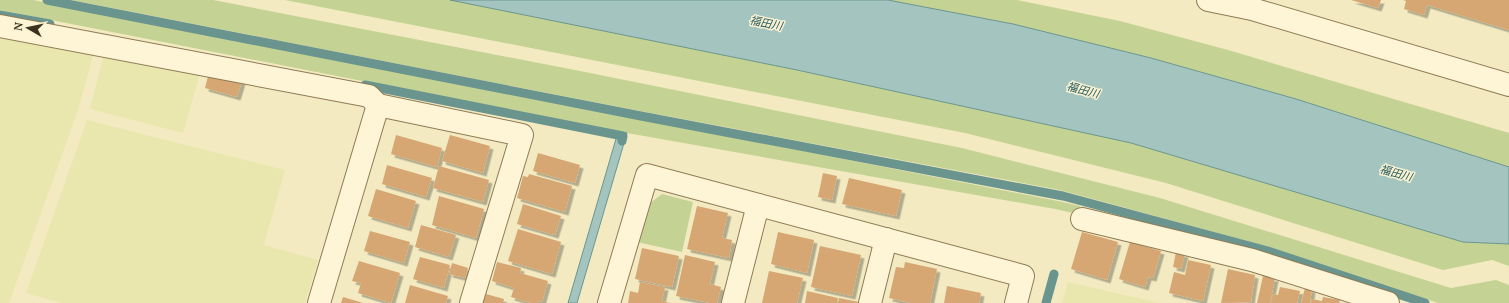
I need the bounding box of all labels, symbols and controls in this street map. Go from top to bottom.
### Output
north arrow [8,8,48,48]
water label: 福田川 [748,13,785,33]
text: N [11,21,26,32]
water label: 福田川 [1065,79,1102,101]
water label: 福田川 [1378,162,1415,184]

